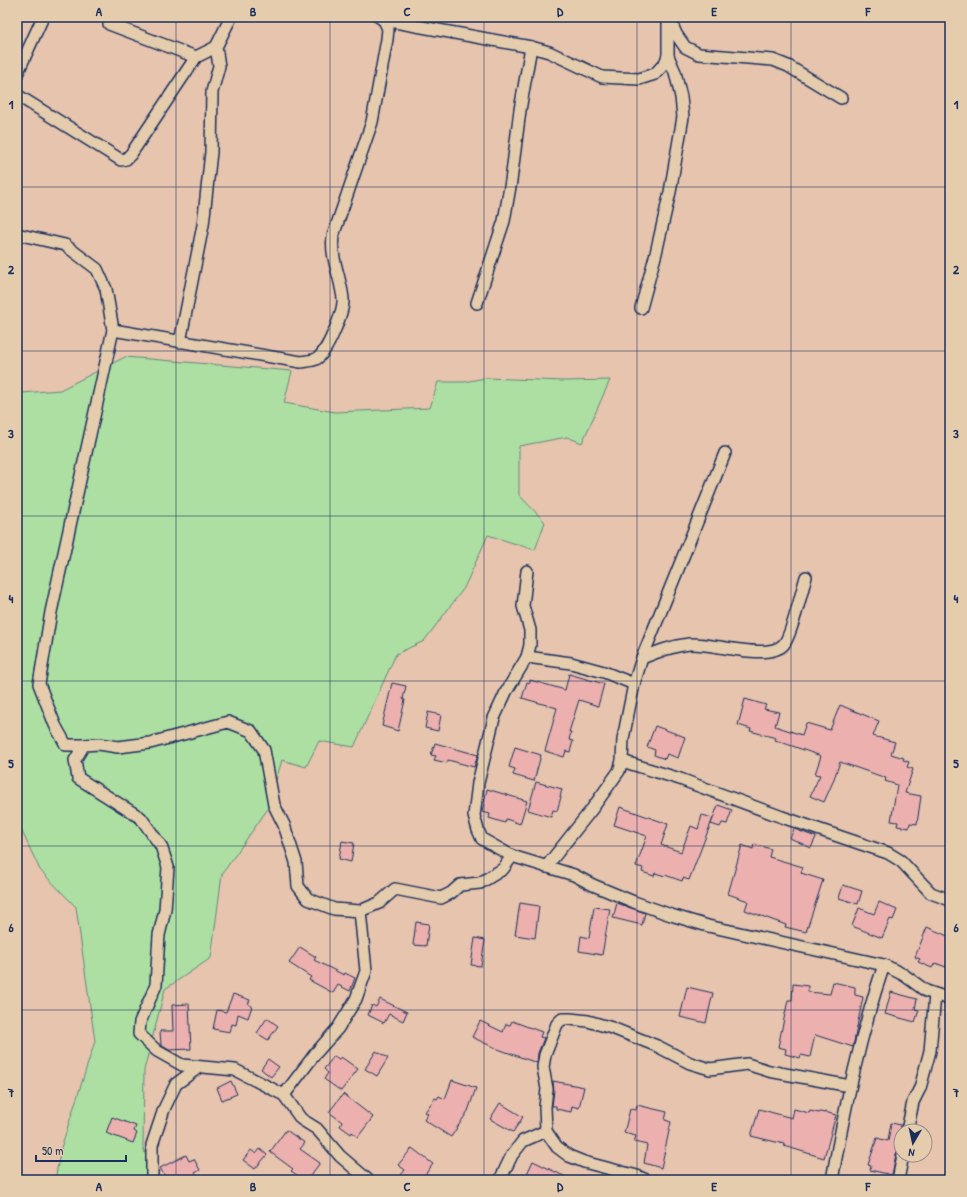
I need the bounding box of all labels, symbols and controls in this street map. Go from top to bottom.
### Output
text: A [96,2,103,20]
text: B [250,2,257,20]
text: C [403,2,411,20]
text: D [557,2,564,20]
text: E [711,2,717,20]
text: F [865,2,872,20]
text: 1 [9,95,14,113]
text: 1 [954,95,959,113]
text: 2 [8,260,15,278]
text: 2 [953,260,960,278]
text: 3 [8,424,14,442]
text: 3 [953,424,959,442]
text: 4 [9,589,14,607]
text: 4 [954,589,959,607]
text: 5 [8,754,14,772]
text: 5 [953,754,959,772]
text: 6 [8,918,14,936]
text: 6 [953,918,959,936]
text: 7 [7,1083,15,1101]
text: 7 [952,1083,960,1101]
north arrow [893,1123,933,1163]
scale bar [36,1137,126,1163]
text: 50 m [42,1142,63,1159]
text: N [907,1145,915,1160]
text: A [96,1177,103,1195]
text: B [250,1177,257,1195]
text: C [403,1177,411,1195]
text: D [557,1177,564,1195]
text: E [711,1177,717,1195]
text: F [865,1177,872,1195]

